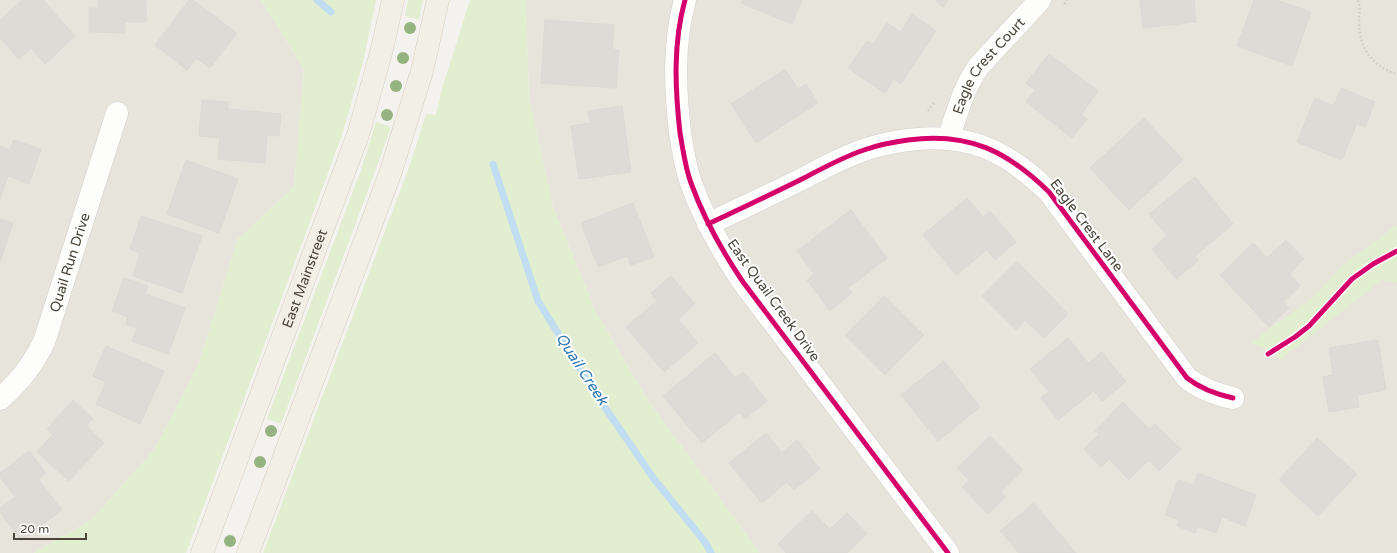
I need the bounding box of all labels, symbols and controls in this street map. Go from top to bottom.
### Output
street label: Eagle Crest Court [949,13,1029,117]
street label: Eagle Crest Lane [1046,176,1127,275]
street label: Quail Run Drive [46,211,94,314]
street label: East Mainstreet [279,226,331,330]
street label: East Quail Creek Drive [724,236,824,365]
water label: Quail Creek [552,330,613,410]
scale bar [14,515,86,541]
text: 20 m [20,522,49,536]

